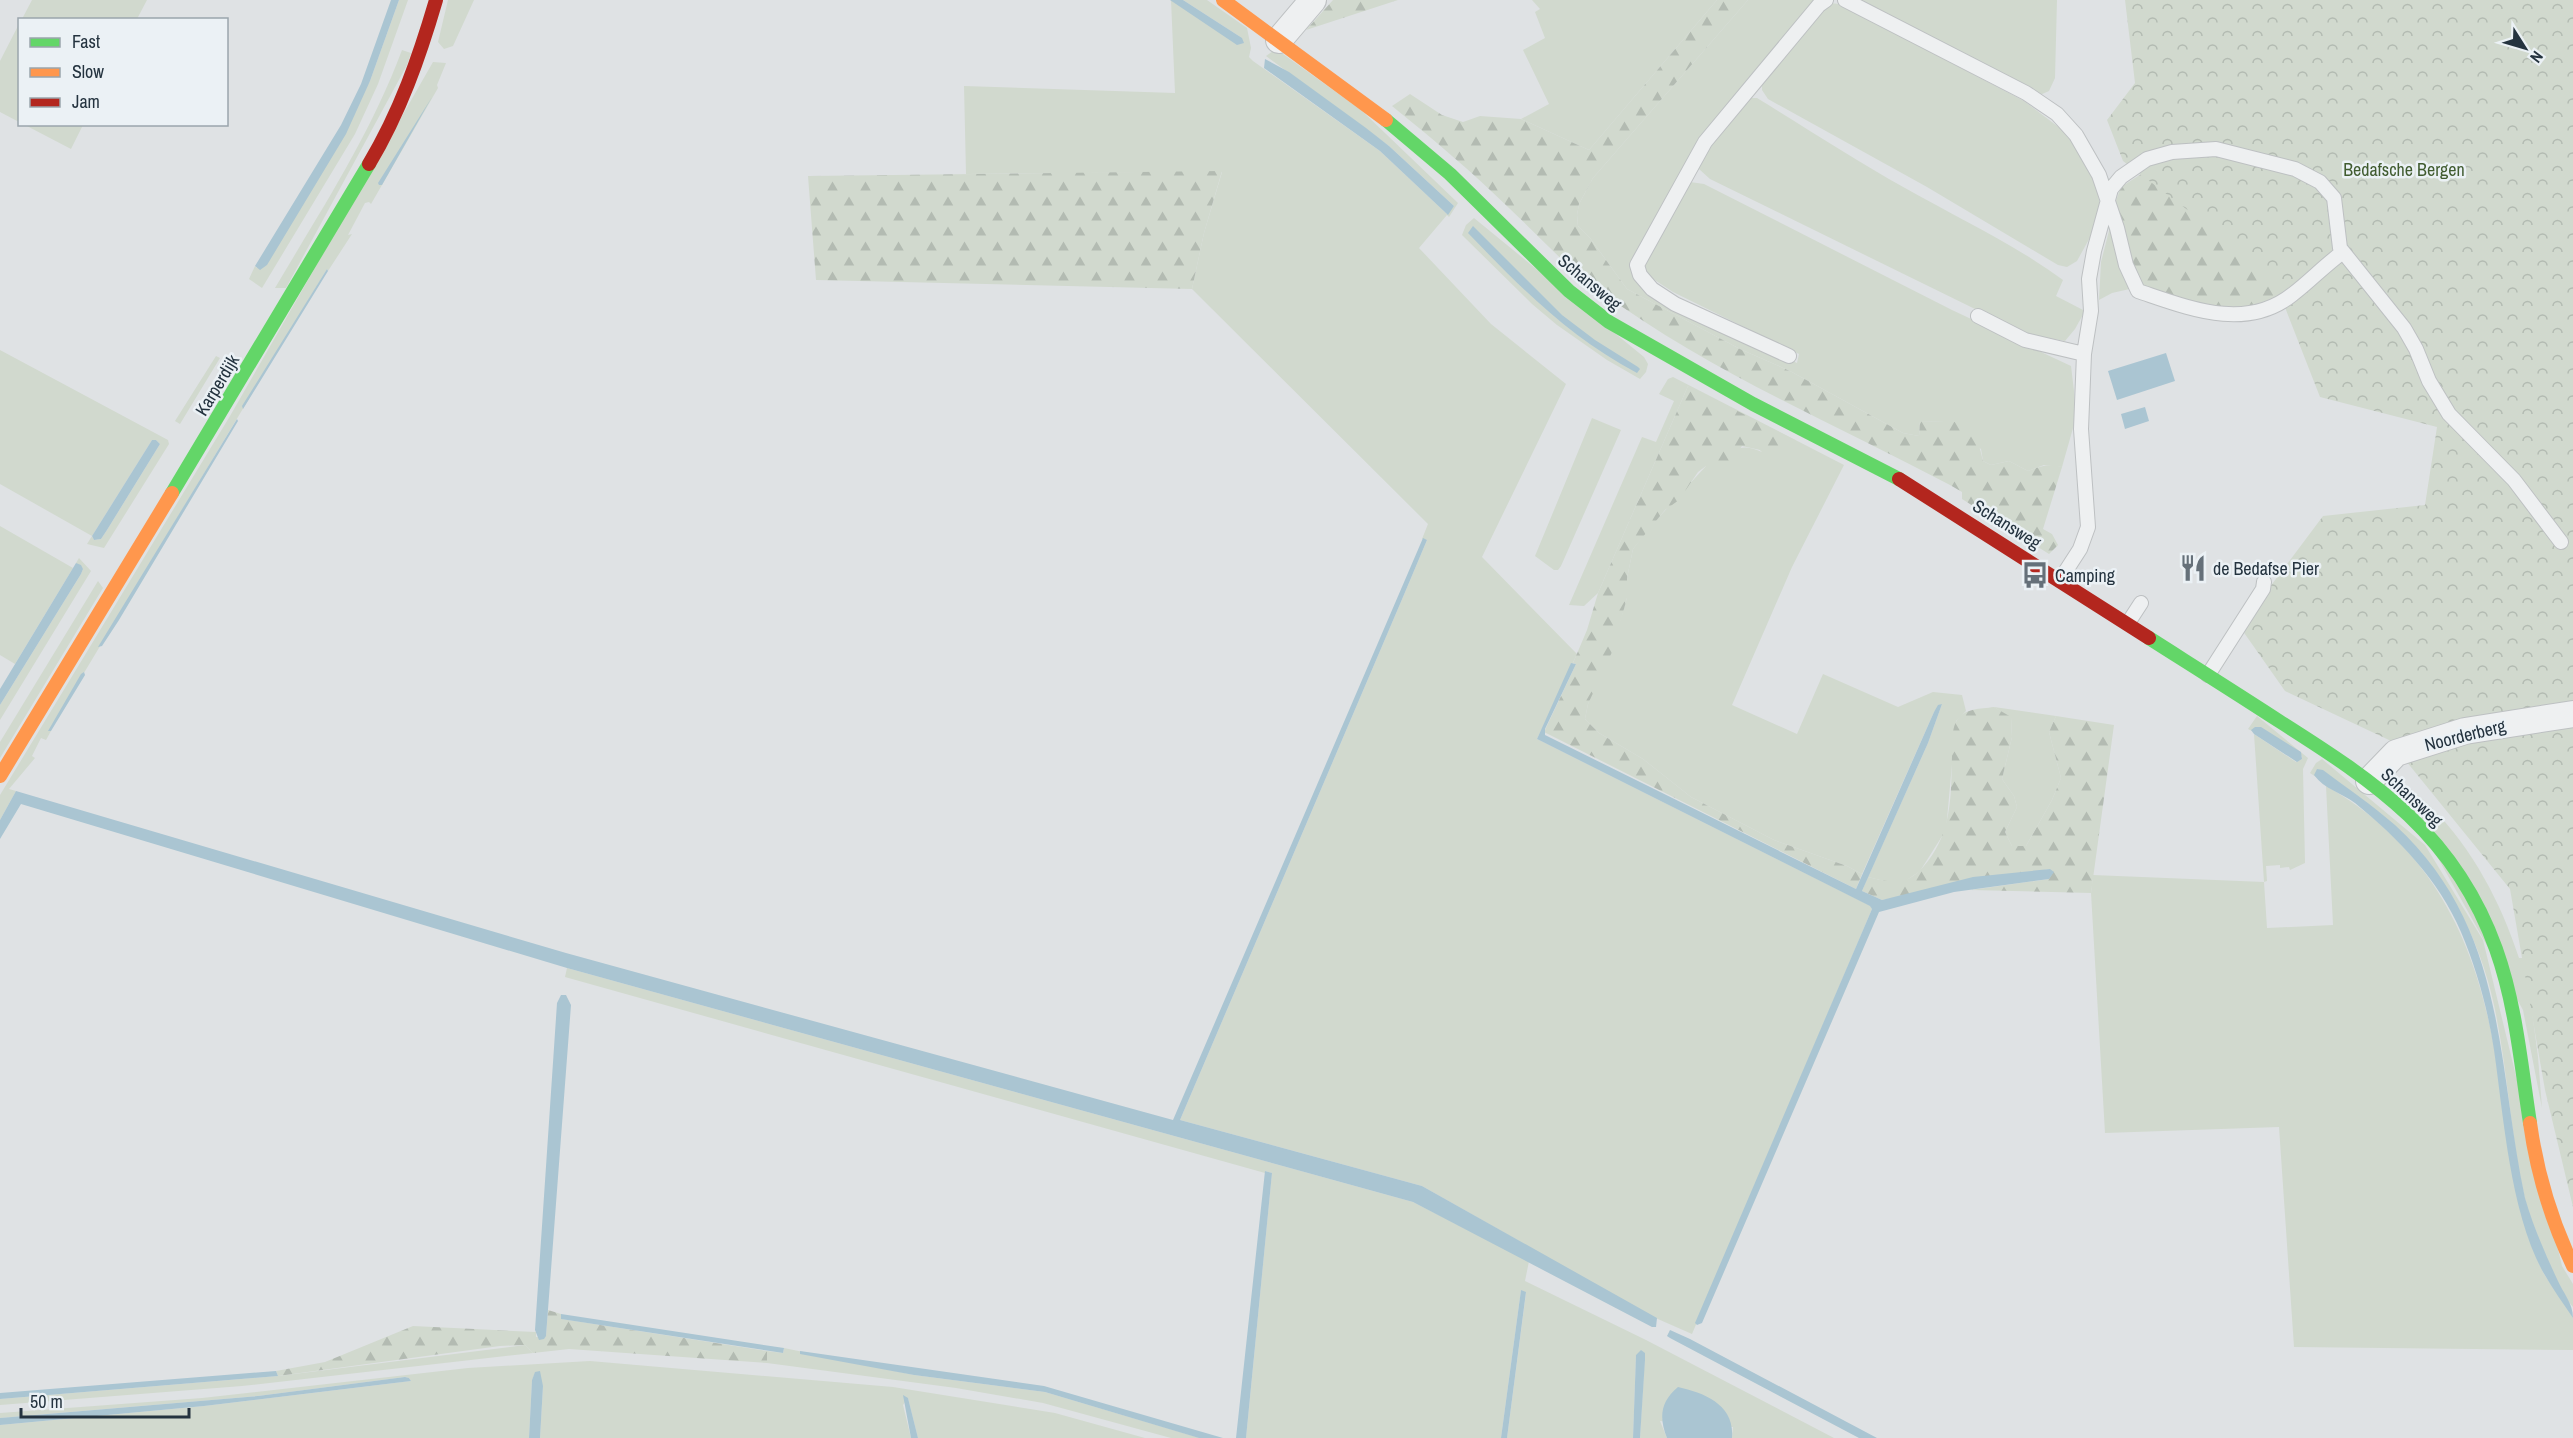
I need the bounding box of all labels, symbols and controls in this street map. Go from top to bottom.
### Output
legend [18,18,228,126]
north arrow [2495,18,2555,78]
text: Fast [72,29,100,54]
text: N [2525,47,2549,67]
text: Slow [72,59,104,84]
text: Jam [72,89,100,114]
park label: Bedafsche Bergen [2343,157,2465,182]
street label: Schansweg [1553,248,1628,317]
street label: Karperdijk [189,349,245,420]
street label: Schansweg [1968,493,2047,555]
restaurant icon: de Bedafse Pier [2178,553,2208,583]
place label: de Bedafse Pier [2213,556,2319,581]
bus stop icon: Camping [2020,560,2050,590]
place label: Camping [2055,563,2116,588]
street label: Noorderberg [2422,713,2509,757]
street label: Schansweg [2376,762,2449,833]
scale bar [21,1381,189,1419]
text: 50 m [30,1389,63,1414]

